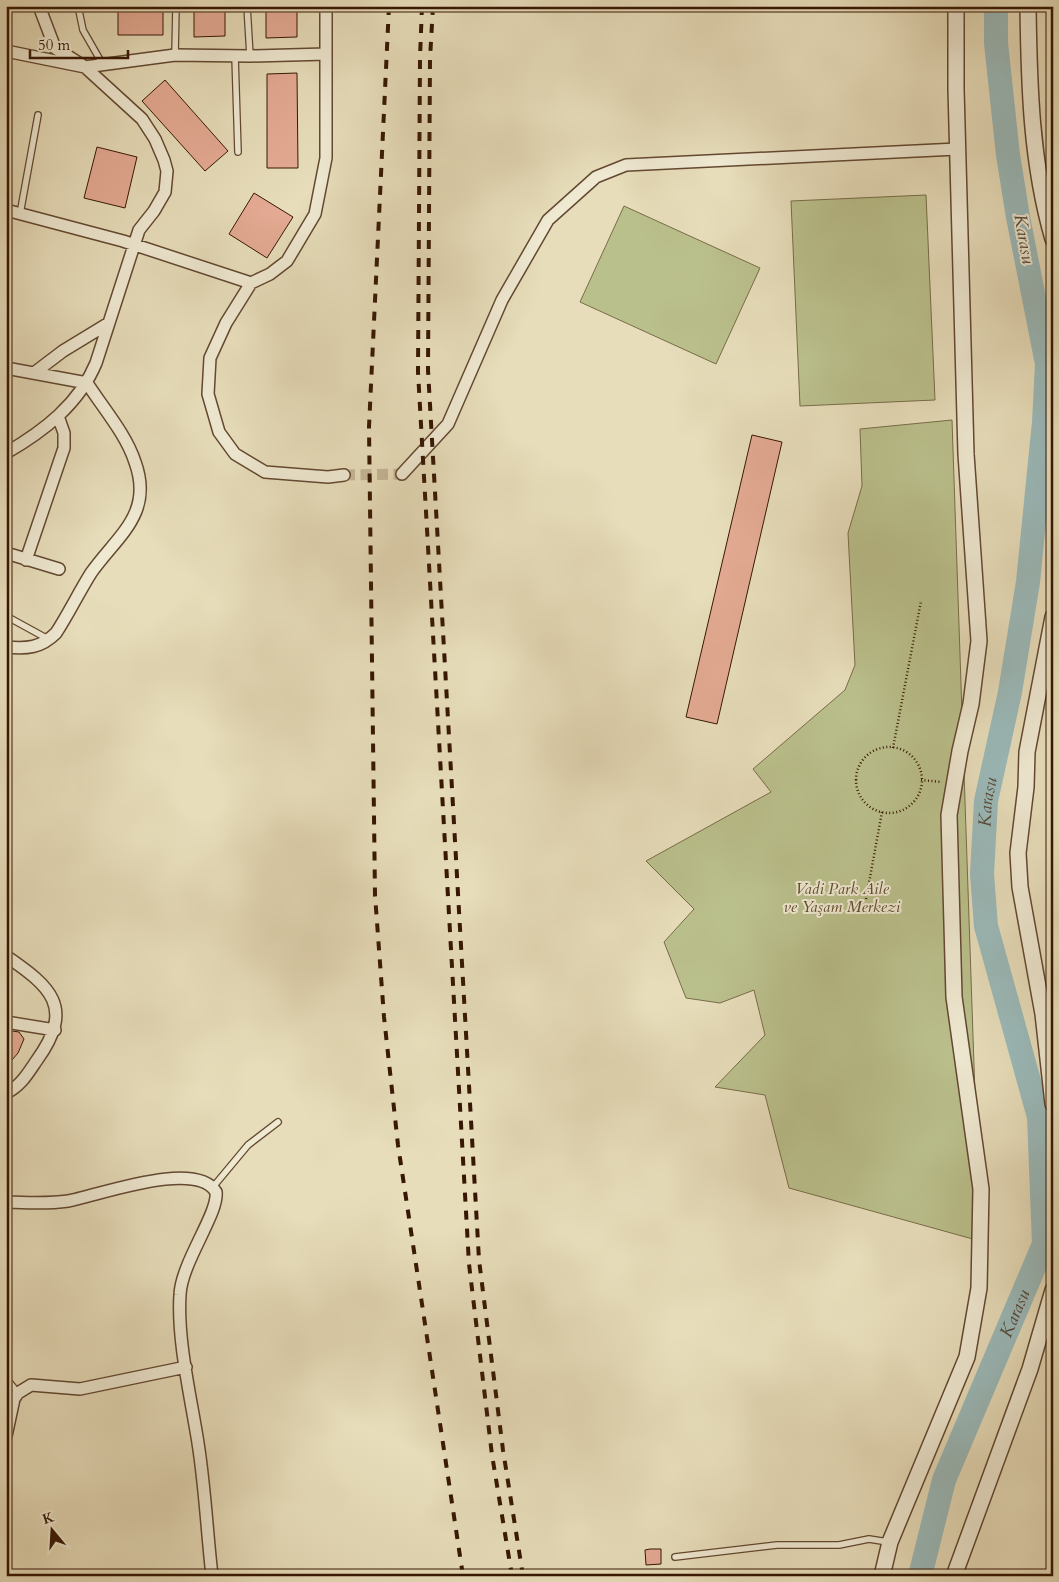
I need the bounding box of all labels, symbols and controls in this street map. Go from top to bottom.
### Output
scale bar [30,28,128,60]
text: 50 m [38,35,70,55]
water label: Karasu [1007,212,1041,266]
water label: Karasu [972,775,1003,828]
park label: Vadi Park Aile ve Yaşam Merkezi [784,878,901,918]
water label: Karasu [993,1285,1036,1341]
north arrow [28,1504,78,1554]
text: K [40,1507,57,1529]

